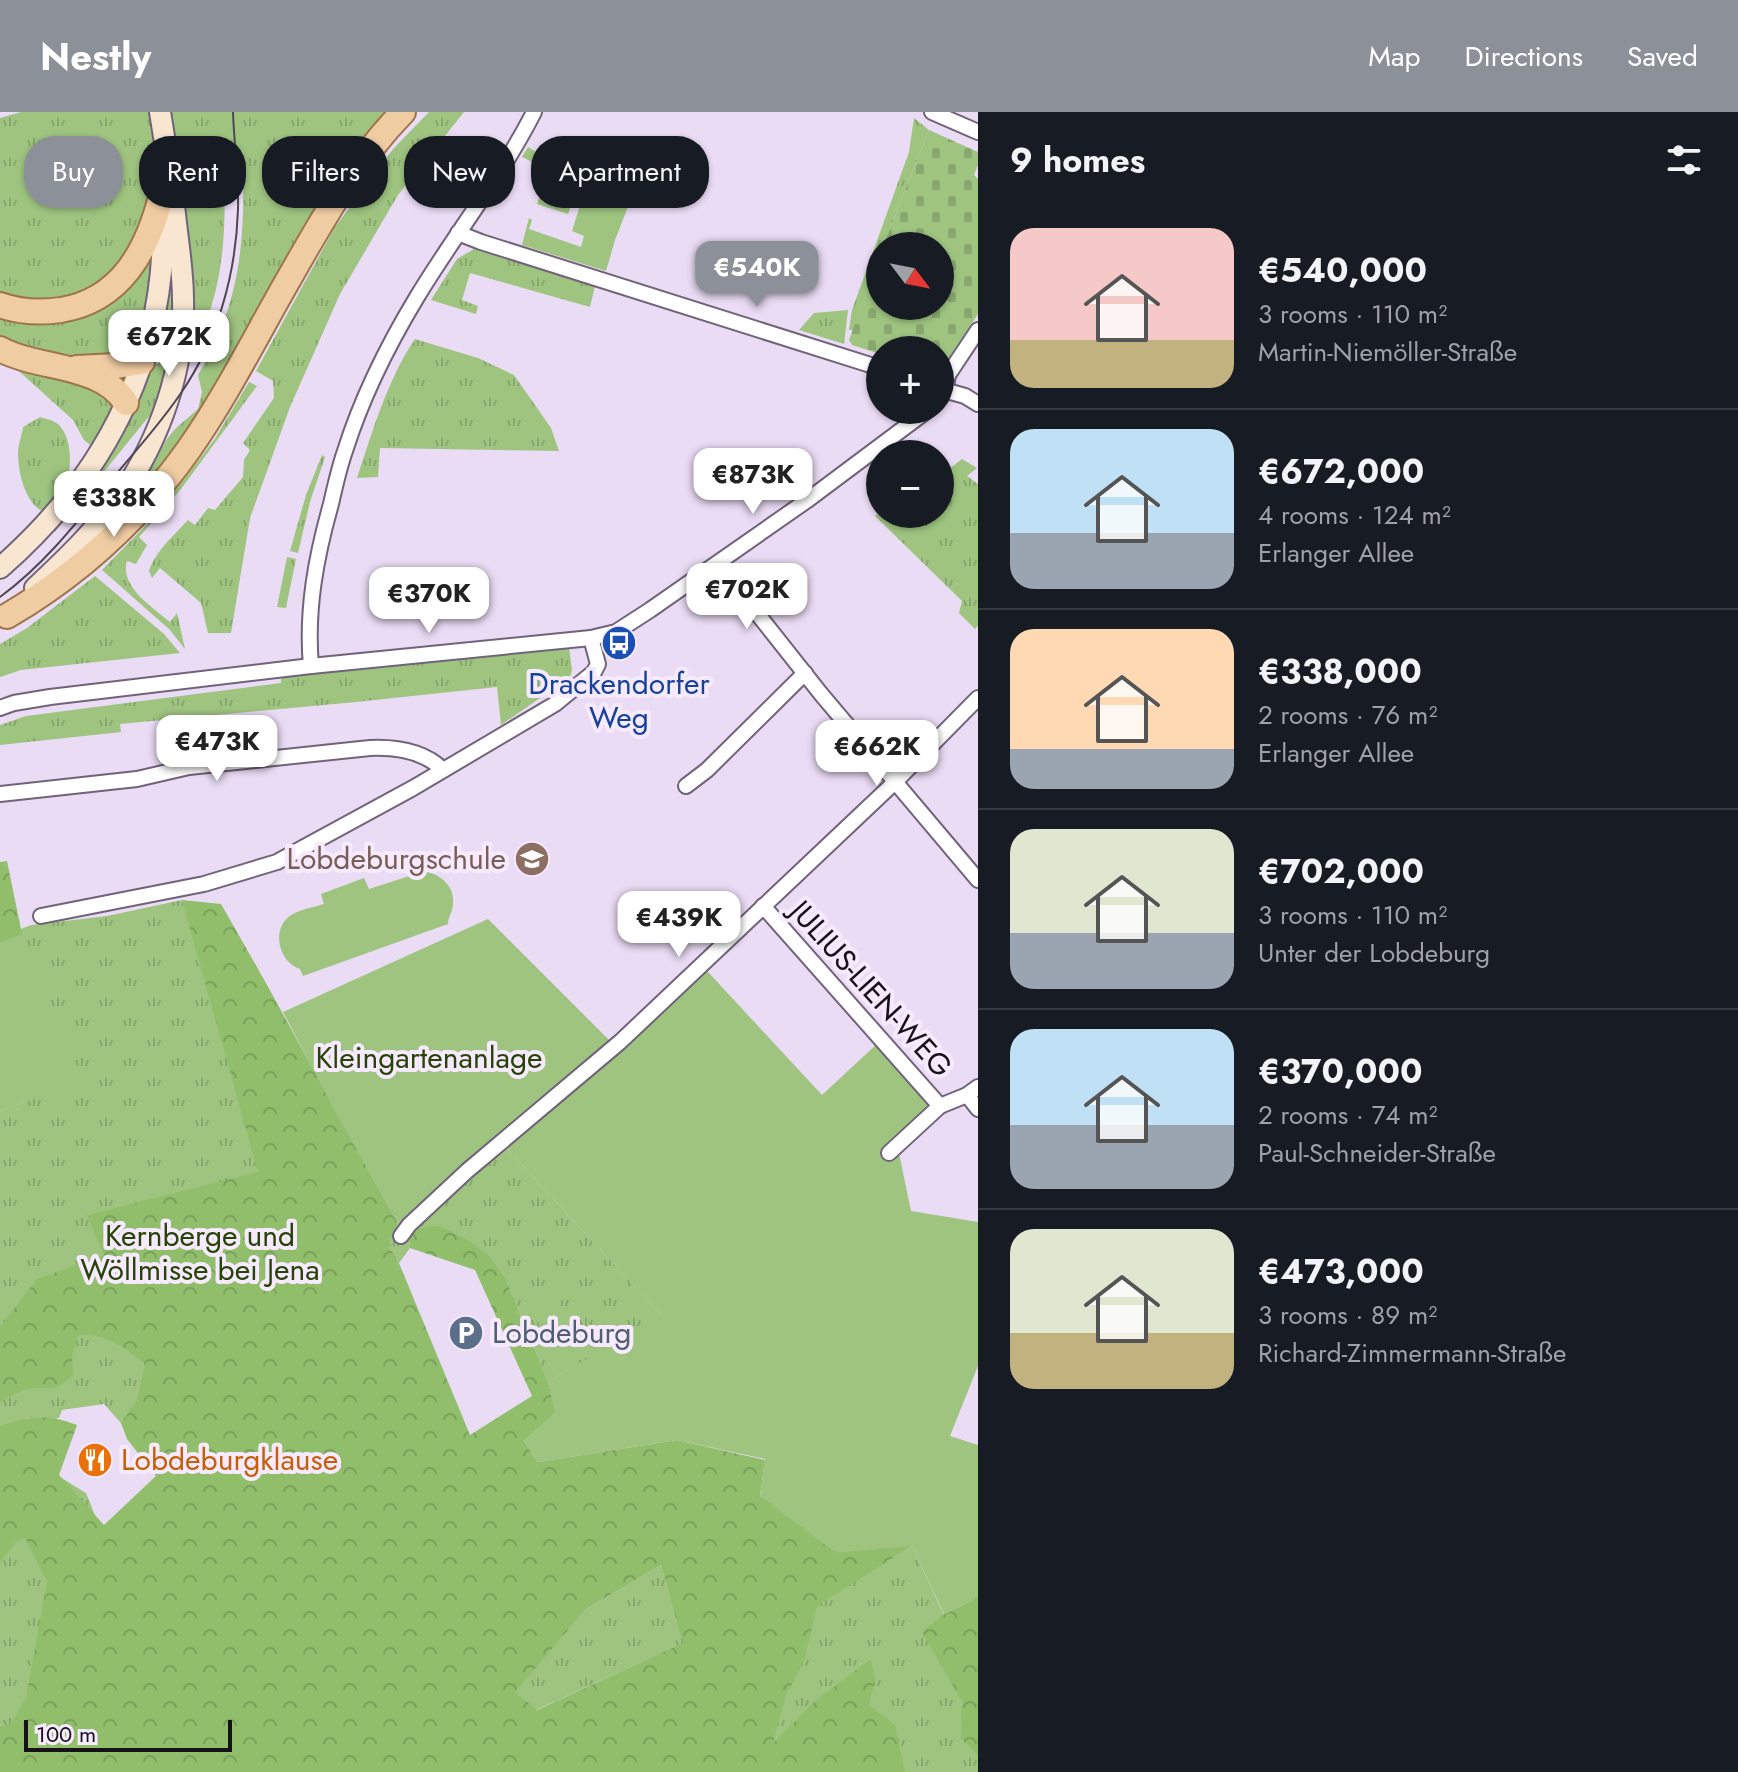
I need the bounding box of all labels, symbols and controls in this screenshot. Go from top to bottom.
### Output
text: Nestly [40,29,151,84]
text: Map [1368,36,1420,77]
text: Directions [1464,36,1583,77]
text: Saved [1627,36,1698,77]
chip: Buy [24,136,123,208]
chip: Rent [139,136,246,208]
chip: Filters [262,136,388,208]
chip: New [404,136,515,208]
chip: Apartment [531,136,709,208]
text: 9 homes [1010,136,1145,185]
icon: filters [1662,138,1706,182]
north arrow [866,232,954,320]
map controls [866,232,954,528]
pin: €540K [701,241,813,309]
text: €540,000 [1258,246,1427,295]
text: €540K [713,248,801,286]
icon: home [1074,260,1170,356]
text: 3 rooms · 110 m² [1258,295,1447,333]
pin: €672K [113,310,225,378]
text: €672K [126,317,212,355]
text: Martin-Niemöller-Straße [1258,333,1517,371]
button: + [866,336,954,424]
button: − [866,440,954,528]
text: €672,000 [1258,447,1424,496]
pin: €873K [697,448,809,516]
text: €873K [712,455,794,493]
icon: home [1074,461,1170,557]
pin: €338K [58,471,170,539]
text: €338K [72,478,156,516]
text: 4 rooms · 124 m² [1258,496,1451,534]
text: Erlanger Allee [1258,534,1414,572]
pin: €702K [691,563,803,631]
pin: €370K [373,567,485,635]
text: €702K [704,570,790,608]
text: €370K [387,574,471,612]
bus stop icon: Drackendorfer Weg [600,624,638,662]
text: €338,000 [1258,647,1422,696]
icon: home [1074,661,1170,757]
place label: Drackendorfer Weg [528,662,710,739]
text: 2 rooms · 76 m² [1258,696,1437,734]
pin: €473K [161,715,273,783]
pin: €662K [821,720,933,788]
text: €473K [174,722,260,760]
text: €662K [833,727,921,765]
text: Erlanger Allee [1258,734,1414,772]
place label: Lobdeburgschule [286,837,506,880]
school or university icon: Lobdeburgschule [513,840,551,878]
text: €702,000 [1258,847,1424,896]
icon: home [1074,861,1170,957]
street label: JULIUS-LIEN-WEG [778,888,963,1087]
pin: €439K [623,891,735,959]
text: 3 rooms · 110 m² [1258,896,1447,934]
text: €439K [636,898,722,936]
text: Unter der Lobdeburg [1258,934,1490,972]
park label: Kleingartenanlage [315,1036,543,1079]
text: €370,000 [1258,1047,1422,1096]
icon: home [1074,1061,1170,1157]
text: 2 rooms · 74 m² [1258,1096,1438,1134]
text: Paul-Schneider-Straße [1258,1134,1496,1172]
park label: Kernberge und Wöllmisse bei Jena [80,1214,320,1291]
text: €473,000 [1258,1247,1424,1296]
icon: home [1074,1261,1170,1357]
text: 3 rooms · 89 m² [1258,1296,1437,1334]
place label: Lobdeburg [492,1311,631,1354]
parking icon: Lobdeburg [447,1314,485,1352]
text: Richard-Zimmermann-Straße [1258,1334,1566,1372]
place label: Lobdeburgklause [121,1438,338,1481]
restaurant icon: Lobdeburgklause [76,1441,114,1479]
scale bar [24,1716,232,1752]
text: 100 m [36,1718,96,1750]

